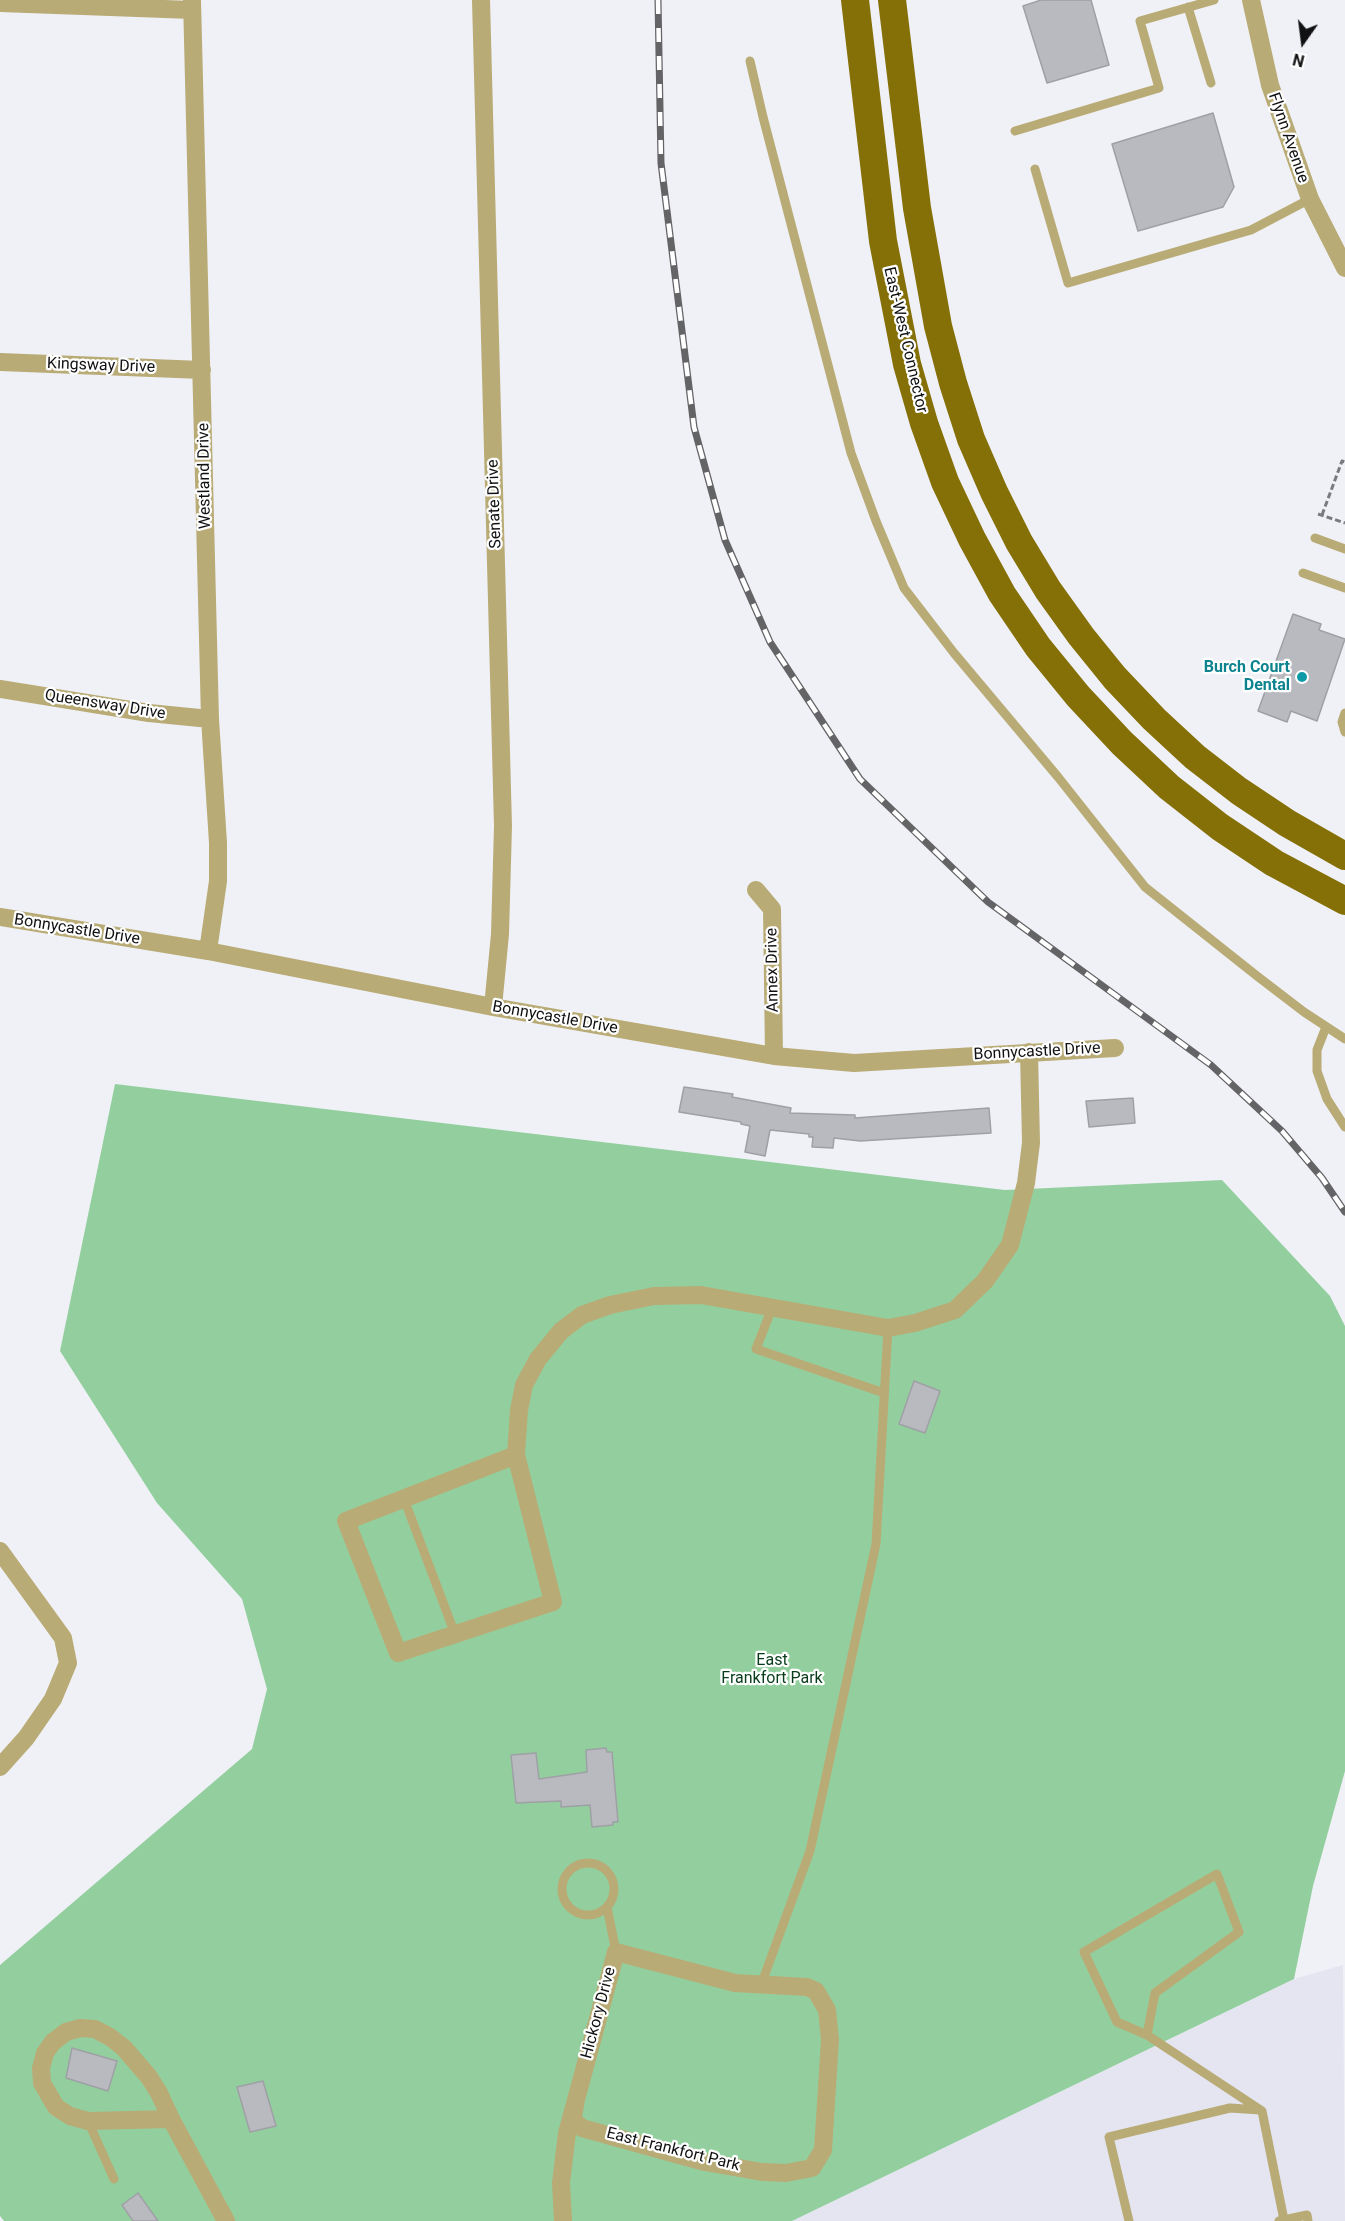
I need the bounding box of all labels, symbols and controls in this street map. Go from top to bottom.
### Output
north arrow [1273,12,1333,72]
text: N [1291,49,1306,71]
street label: Flynn Avenue [1264,90,1312,186]
street label: East-West Connector [879,265,931,415]
street label: Kingsway Drive [47,355,155,377]
street label: Westland Drive [194,423,216,529]
street label: Senate Drive [484,459,506,549]
place label: Burch Court Dental [1204,658,1290,696]
marker: Burch Court Dental [1295,670,1309,684]
street label: Queensway Drive [43,686,167,724]
street label: Bonnycastle Drive [13,911,141,949]
street label: Annex Drive [763,928,783,1012]
street label: Bonnycastle Drive [491,998,619,1038]
street label: Bonnycastle Drive [973,1039,1101,1065]
park label: East Frankfort Park [721,1651,823,1689]
street label: Hickory Drive [578,1965,620,2061]
street label: East Frankfort Park [604,2124,742,2176]

